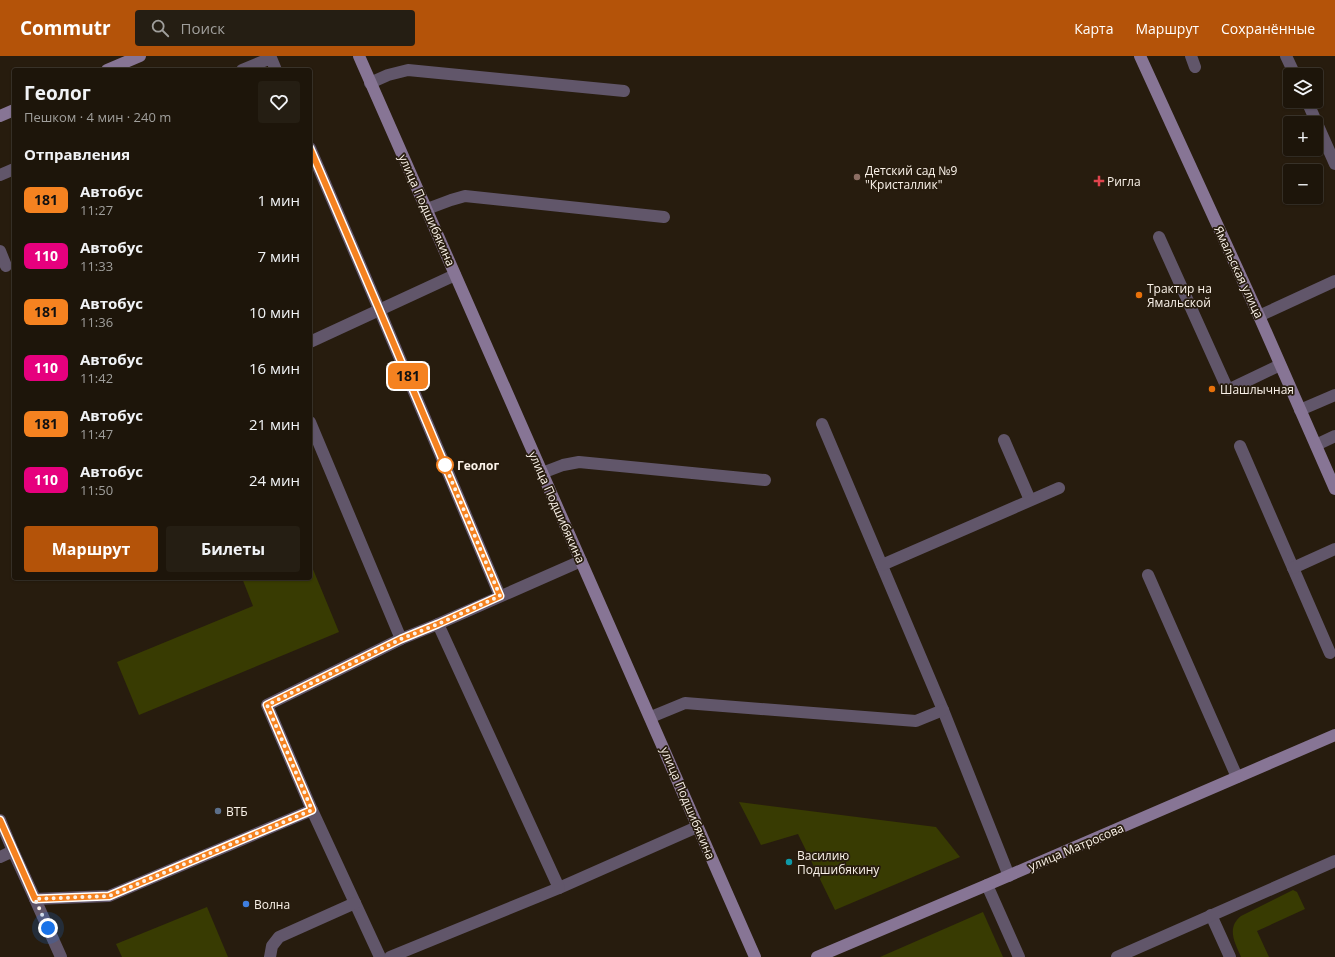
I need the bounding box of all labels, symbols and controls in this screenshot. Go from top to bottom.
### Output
search box [135,10,415,46]
text: Commutr [20,15,111,41]
icon: search [149,17,171,39]
text: Поиск [181,18,225,38]
text: Карта [1074,19,1113,38]
text: Маршрут [1135,19,1199,38]
text: Сохранённые [1221,19,1315,38]
map controls [1283,68,1323,204]
button: layers [1283,68,1323,108]
text: Геолог [24,80,91,106]
button: heart [258,81,300,123]
text: Пешком · 4 мин · 240 m [24,108,171,126]
button: + [1283,116,1323,156]
text: Отправления [24,144,130,164]
street label: улица Подшибякина [395,151,459,269]
place label: Детский сад №9 "Кристаллик" [865,162,958,193]
button: − [1283,164,1323,204]
marker: Детский сад №9 "Кристаллик" [852,172,862,182]
place label: Ригла [1107,173,1141,190]
marker: Ригла [1094,176,1104,186]
text: Автобус [80,181,143,201]
text: 181 [34,190,58,209]
text: 1 мин [257,190,300,210]
text: 11:27 [80,201,113,219]
street label: Ямальская улица [1210,223,1268,321]
text: Автобус [80,237,143,257]
text: 110 [34,246,58,265]
text: 7 мин [257,246,300,266]
text: 11:33 [80,257,113,275]
place label: Трактир на Ямальской [1147,280,1212,311]
marker: Трактир на Ямальской [1134,290,1144,300]
text: Автобус [80,293,143,313]
text: 181 [34,302,58,321]
text: 10 мин [249,302,300,322]
text: 11:36 [80,313,113,331]
text: Автобус [80,349,143,369]
text: 110 [34,358,58,377]
text: 16 мин [249,358,300,378]
line badge: 181 [385,363,431,389]
text: 181 [396,366,420,385]
text: 11:42 [80,369,113,387]
place label: Шашлычная [1220,381,1294,398]
marker: Шашлычная [1207,384,1217,394]
text: Автобус [80,405,143,425]
text: 181 [34,414,58,433]
text: 21 мин [249,414,300,434]
text: 11:47 [80,425,113,443]
street label: улица Подшибякина [525,448,589,566]
marker: Геолог [436,456,454,474]
place label: Геолог [457,457,499,474]
text: Автобус [80,461,143,481]
text: 110 [34,470,58,489]
text: 24 мин [249,470,300,490]
text: 11:50 [80,481,113,499]
button: Маршрут [24,526,158,572]
button: Билеты [166,526,300,572]
street label: улица Подшибякина [657,744,719,862]
place label: ВТБ [226,803,248,820]
marker: ВТБ [213,806,223,816]
street label: улица Матросова [1026,819,1126,875]
place label: Василию Подшибякину [797,847,880,878]
marker: Василию Подшибякину [784,857,794,867]
place label: Волна [254,896,290,913]
marker: Волна [241,899,251,909]
your location [38,918,58,938]

